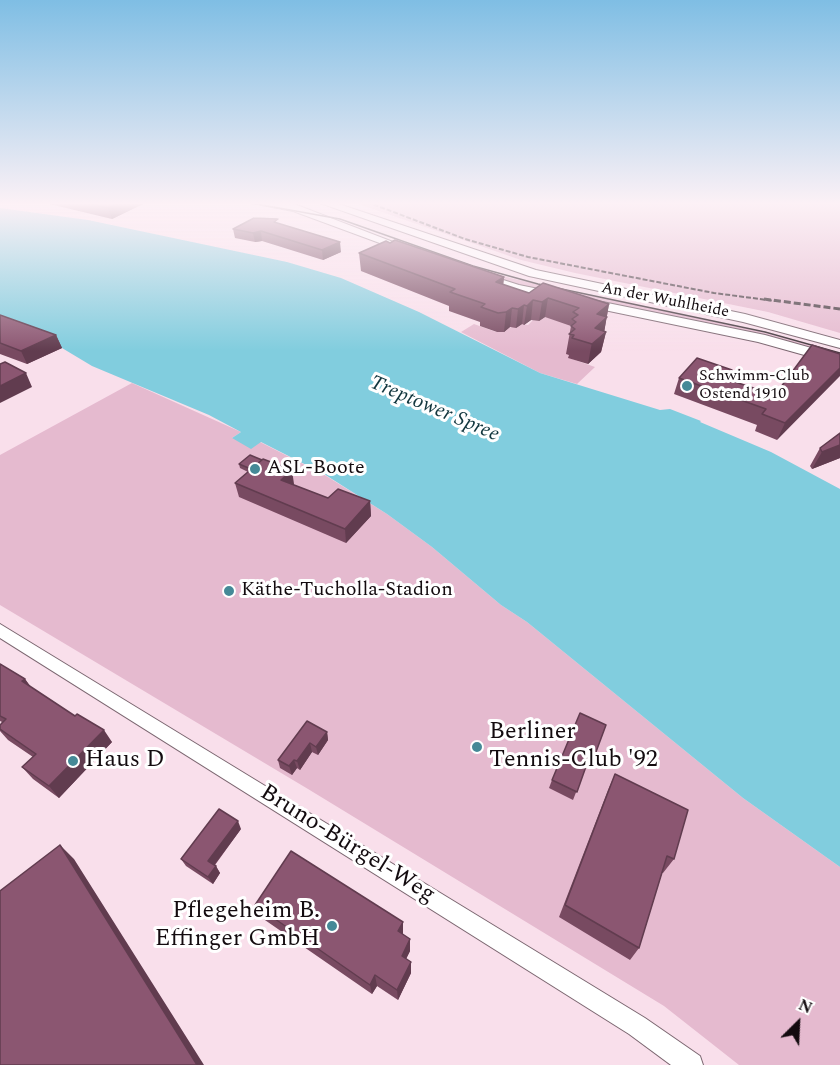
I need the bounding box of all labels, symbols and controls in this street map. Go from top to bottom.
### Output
street label: An der Wuhlheide [600,279,730,323]
place label: Schwimm-Club Ostend 1910 [699,367,809,405]
water label: Treptower Spree [365,371,503,449]
marker: Schwimm-Club Ostend 1910 [680,379,694,393]
place label: ASL-Boote [267,457,365,481]
marker: ASL-Boote [248,462,262,476]
place label: Käthe-Tucholla-Stadion [241,579,453,603]
marker: Käthe-Tucholla-Stadion [222,584,236,598]
place label: Berliner Tennis-Club '92 [489,719,658,775]
marker: Berliner Tennis-Club '92 [470,740,484,754]
place label: Haus D [85,747,165,775]
marker: Haus D [66,754,80,768]
street label: Bruno-Bürgel-Weg [254,779,440,911]
place label: Pflegeheim B. Effinger GmbH [155,898,320,954]
marker: Pflegeheim B. Effinger GmbH [325,919,339,933]
north arrow [768,993,828,1053]
text: N [794,993,816,1020]

